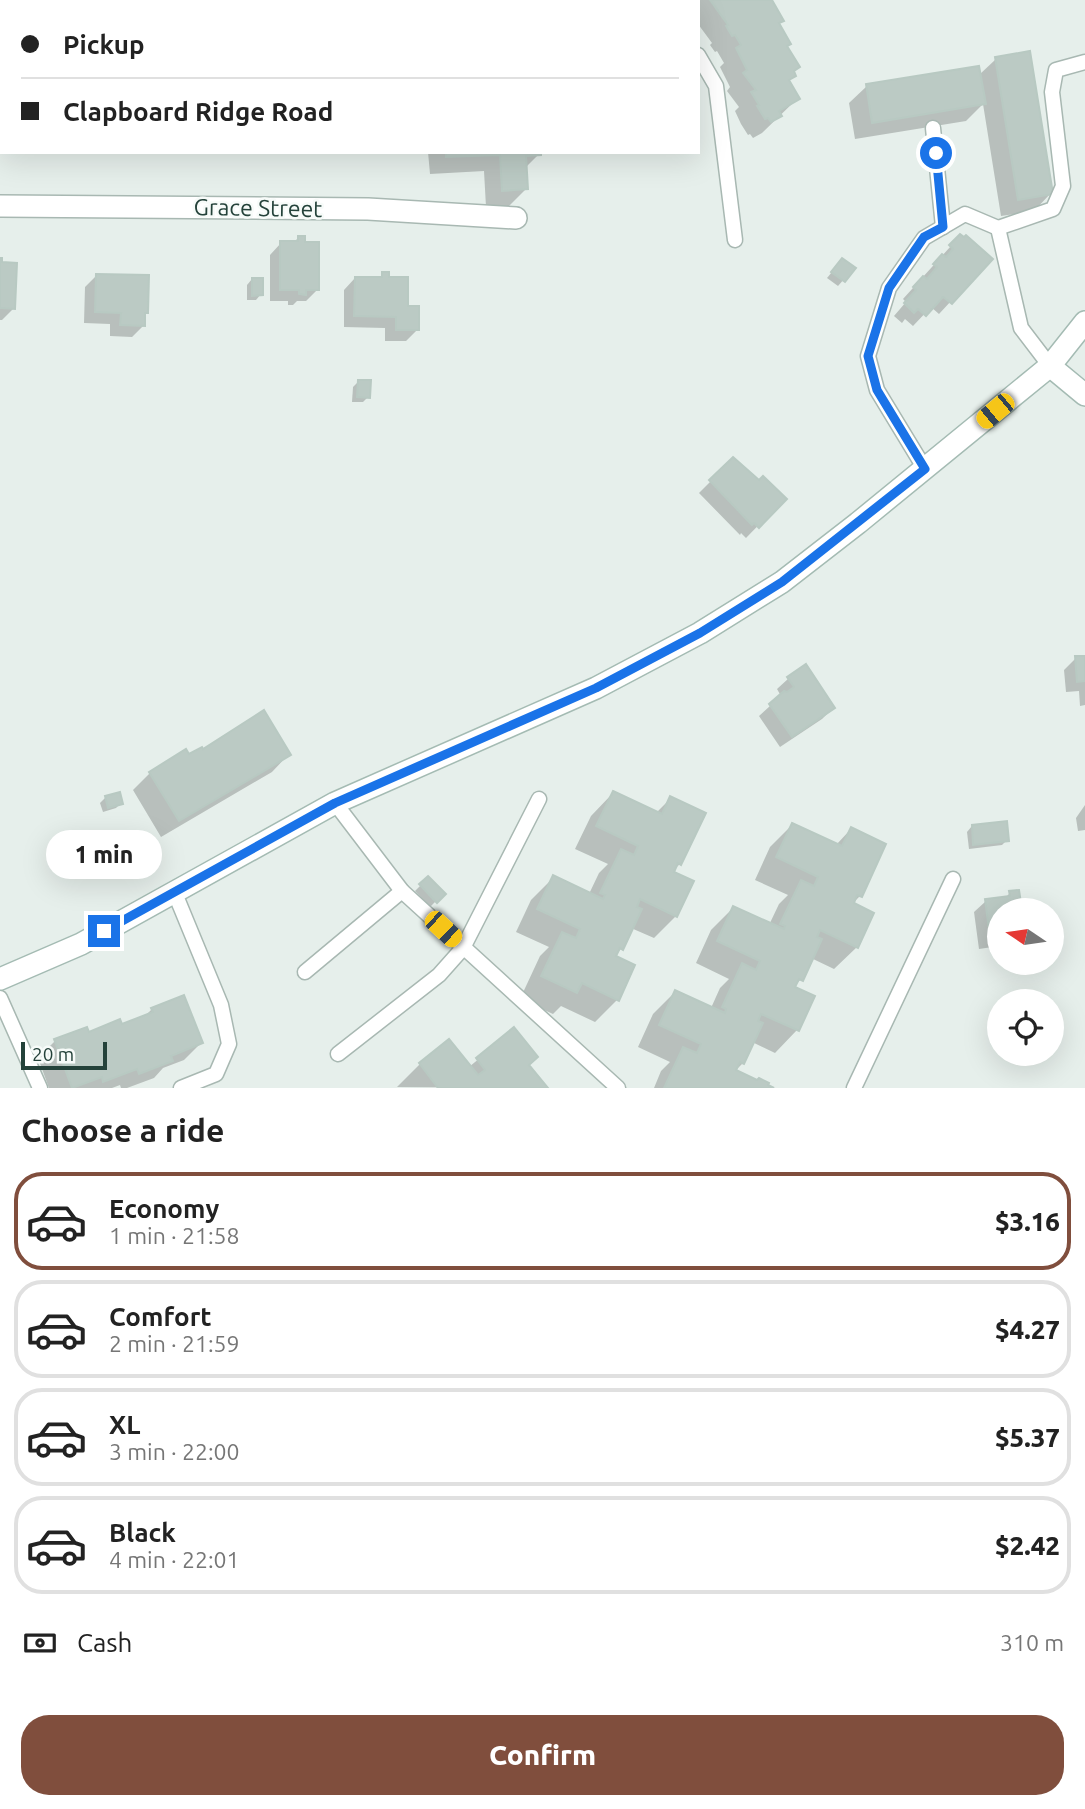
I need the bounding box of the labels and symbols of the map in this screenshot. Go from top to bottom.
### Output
route start [920,137,952,169]
street label: Grace Street [194,194,323,221]
car [973,389,1018,433]
callout: 1 min [46,830,162,878]
north arrow [987,898,1064,975]
car [421,907,466,951]
route end [88,915,120,947]
scale bar [21,1039,107,1071]

